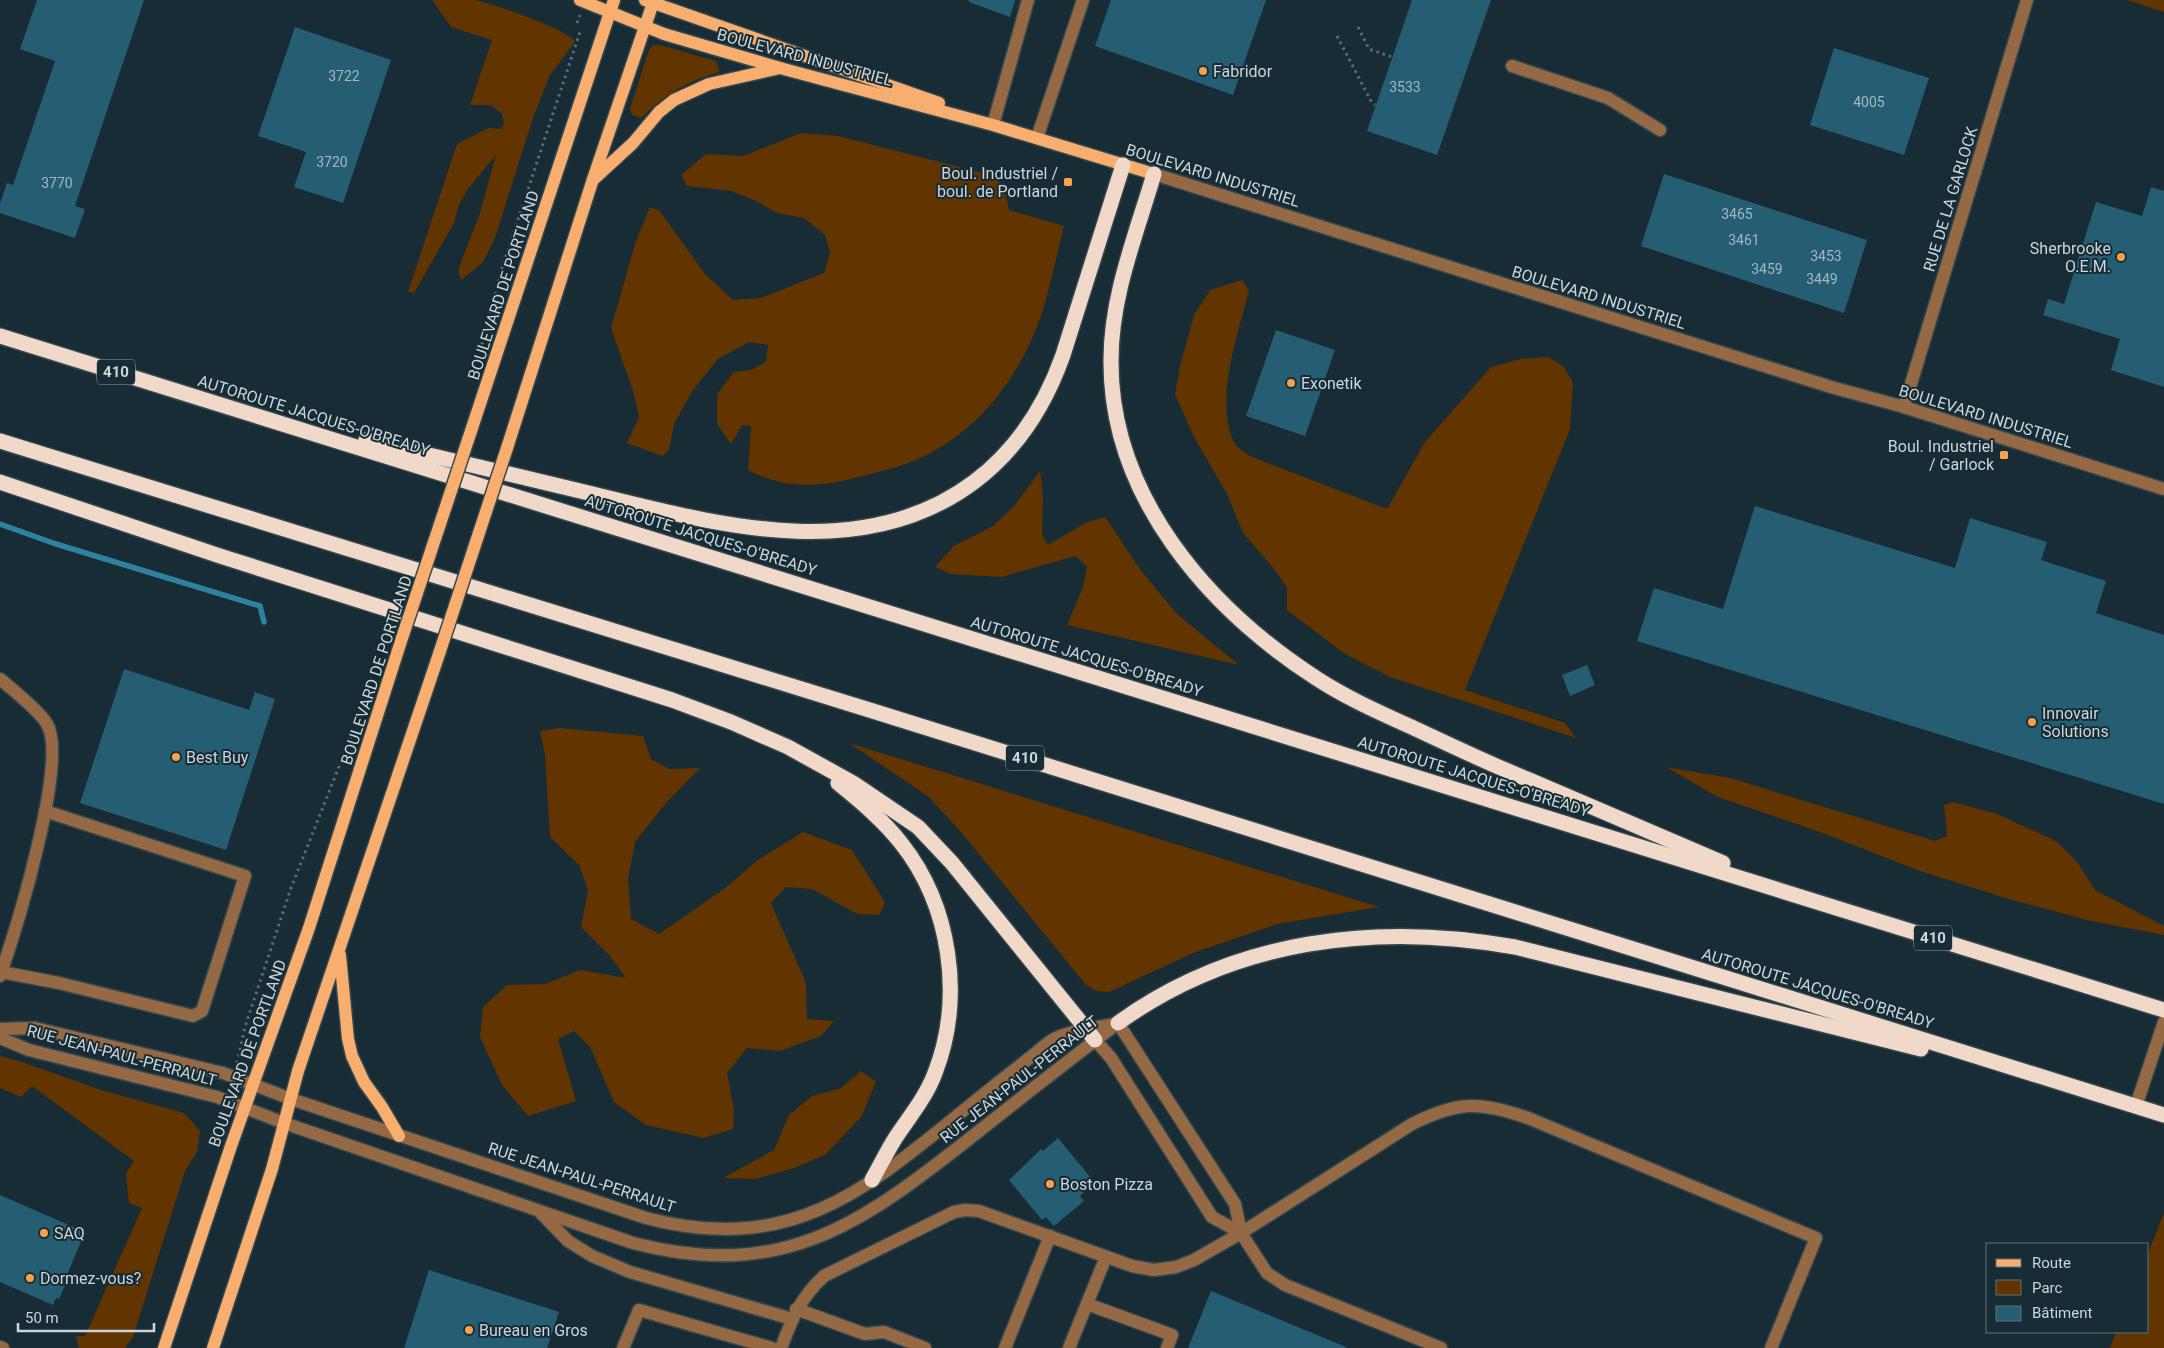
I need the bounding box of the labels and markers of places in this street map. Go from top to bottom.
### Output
place label: Fabridor [1213,62,1273,81]
marker: Fabridor [1197,65,1209,77]
place label: Boul. Industriel / boul. de Portland [937,164,1058,201]
marker: Boul. Industriel / boul. de Portland [1062,176,1074,188]
place label: Sherbrooke O.E.M. [2030,239,2111,276]
marker: Sherbrooke O.E.M. [2115,251,2127,263]
place label: Exonetik [1301,374,1362,393]
marker: Exonetik [1285,377,1297,389]
place label: Boul. Industriel / Garlock [1888,437,1995,474]
marker: Boul. Industriel / Garlock [1998,449,2010,461]
place label: Innovair Solutions [2042,704,2109,741]
marker: Innovair Solutions [2026,716,2038,728]
place label: Best Buy [186,748,249,767]
marker: Best Buy [170,751,182,763]
place label: Boston Pizza [1060,1175,1153,1194]
marker: Boston Pizza [1044,1178,1056,1190]
place label: SAQ [54,1224,85,1243]
marker: SAQ [38,1227,50,1239]
place label: Dormez-vous? [40,1269,141,1288]
marker: Dormez-vous? [24,1272,36,1284]
place label: Bureau en Gros [479,1321,588,1340]
marker: Bureau en Gros [463,1324,475,1336]

